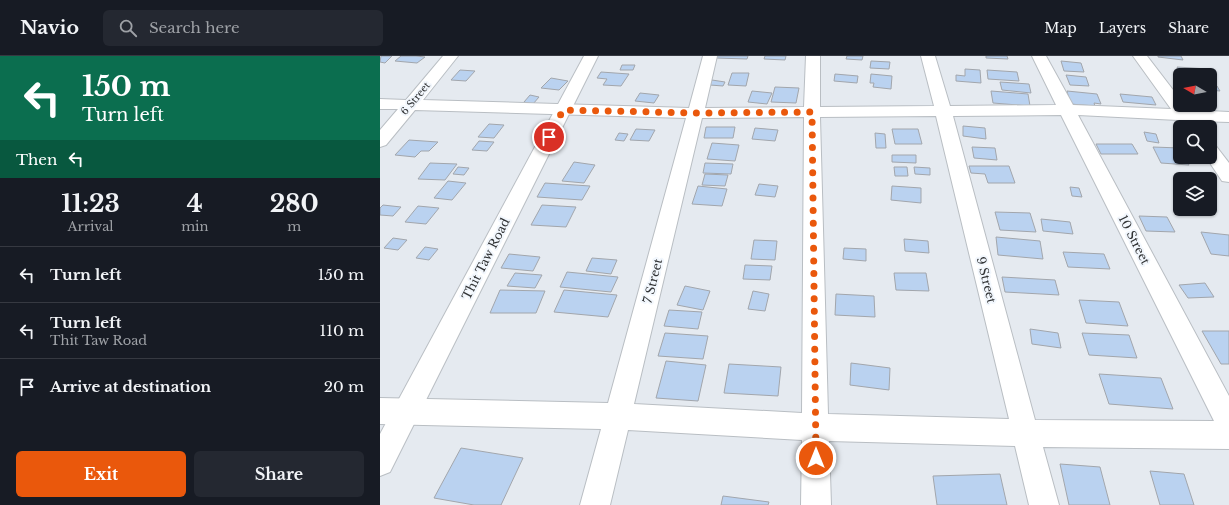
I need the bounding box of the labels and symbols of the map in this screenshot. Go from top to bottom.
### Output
north arrow [1173,68,1217,112]
street label: 6 Street [398,79,433,118]
pin [532,120,566,154]
street label: 10 Street [1116,213,1153,267]
street label: Thit Taw Road [459,215,513,302]
street label: 9 Street [973,255,1000,305]
street label: 7 Street [640,257,665,305]
position arrow [795,437,837,479]

